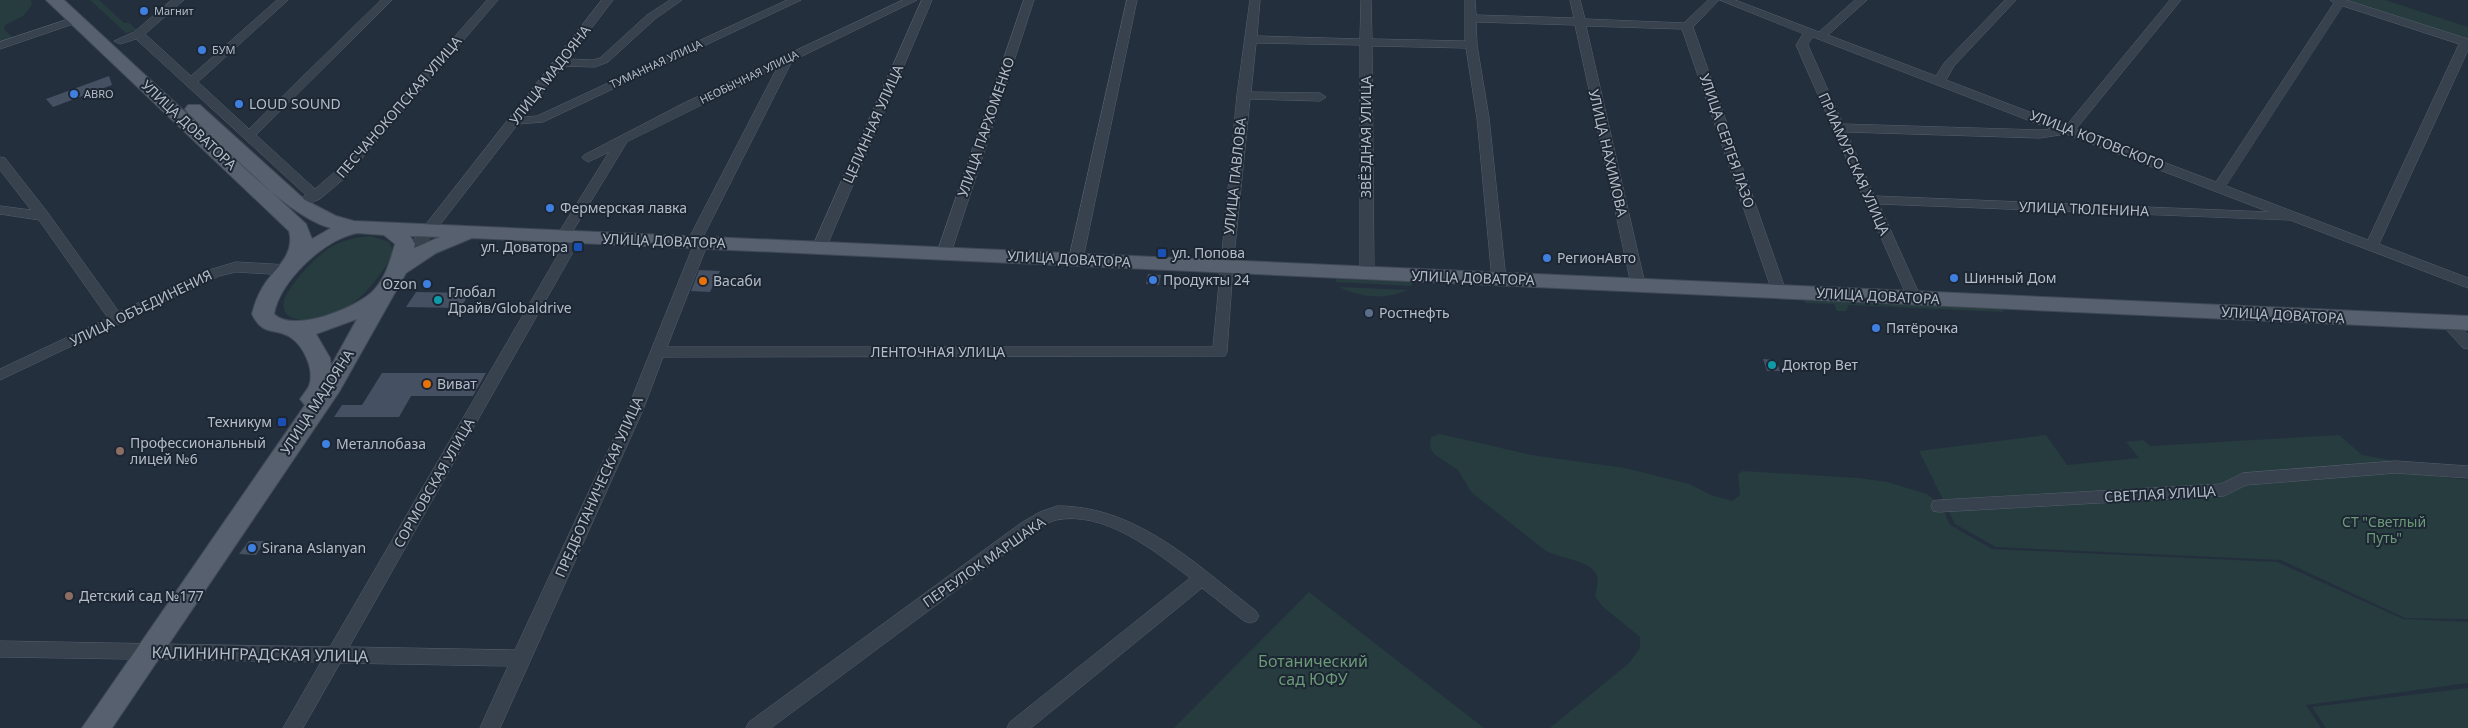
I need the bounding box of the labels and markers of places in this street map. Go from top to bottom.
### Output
place label: Магнит [154,3,194,18]
marker: Магнит [138,5,150,17]
place label: БУМ [212,42,236,57]
marker: БУМ [196,44,208,56]
place label: ABRO [84,86,114,101]
marker: ABRO [68,88,80,100]
place label: LOUD SOUND [249,94,341,113]
marker: LOUD SOUND [233,98,245,110]
place label: Фермерская лавка [560,198,687,217]
marker: Фермерская лавка [544,202,556,214]
place label: ул. Доватора [481,237,568,256]
marker: ул. Доватора [572,241,584,253]
place label: ул. Попова [1172,243,1245,262]
marker: ул. Попова [1156,247,1168,259]
place label: РегионАвто [1557,248,1636,267]
marker: РегионАвто [1541,252,1553,264]
place label: Шинный Дом [1964,268,2057,287]
place label: Продукты 24 [1163,270,1250,289]
place label: Васаби [713,271,762,290]
marker: Шинный Дом [1948,272,1960,284]
place label: Ozon [382,274,417,293]
marker: Продукты 24 [1147,274,1159,286]
marker: Васаби [697,275,709,287]
marker: Ozon [421,278,433,290]
place label: Глобал Драйв/Globaldrive [448,282,572,317]
marker: Глобал Драйв/Globaldrive [432,294,444,306]
place label: Ростнефть [1379,303,1450,322]
marker: Ростнефть [1363,307,1375,319]
place label: Пятёрочка [1886,318,1958,337]
marker: Пятёрочка [1870,322,1882,334]
place label: Доктор Вет [1782,355,1858,374]
marker: Доктор Вет [1766,359,1778,371]
place label: Виват [437,374,477,393]
marker: Виват [421,378,433,390]
place label: Техникум [208,412,272,431]
marker: Техникум [276,416,288,428]
place label: Профессиональный лицей №6 [130,433,266,468]
place label: Металлобаза [336,434,426,453]
marker: Металлобаза [320,438,332,450]
marker: Профессиональный лицей №6 [114,445,126,457]
place label: Sirana Aslanyan [262,538,366,557]
marker: Sirana Aslanyan [246,542,258,554]
place label: Детский сад №177 [79,586,204,605]
marker: Детский сад №177 [63,590,75,602]

